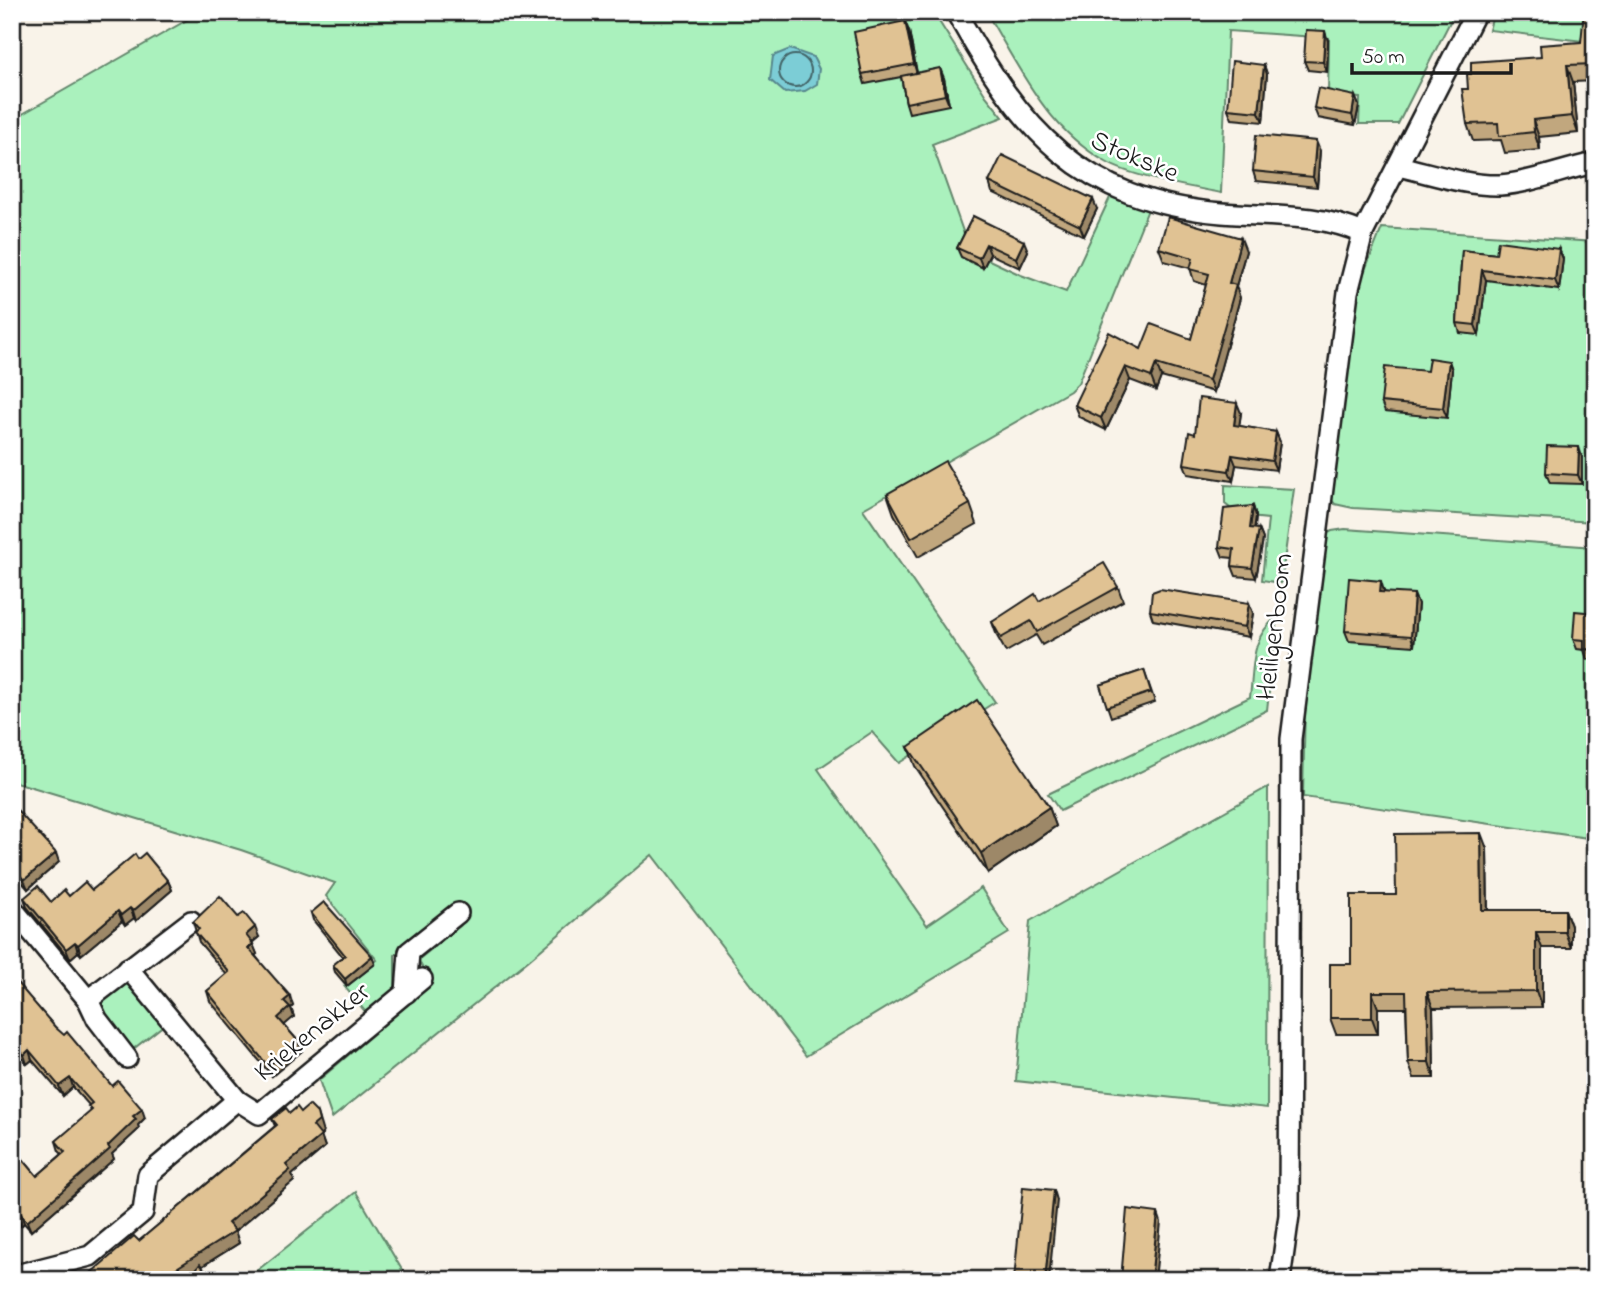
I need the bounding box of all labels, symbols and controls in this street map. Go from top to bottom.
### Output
scale bar [1352,32,1511,76]
text: 50 m [1362,43,1405,73]
street label: Stokske [1083,121,1185,195]
street label: Heiligenboom [1247,551,1305,703]
street label: Kriekenakker [246,973,380,1093]

